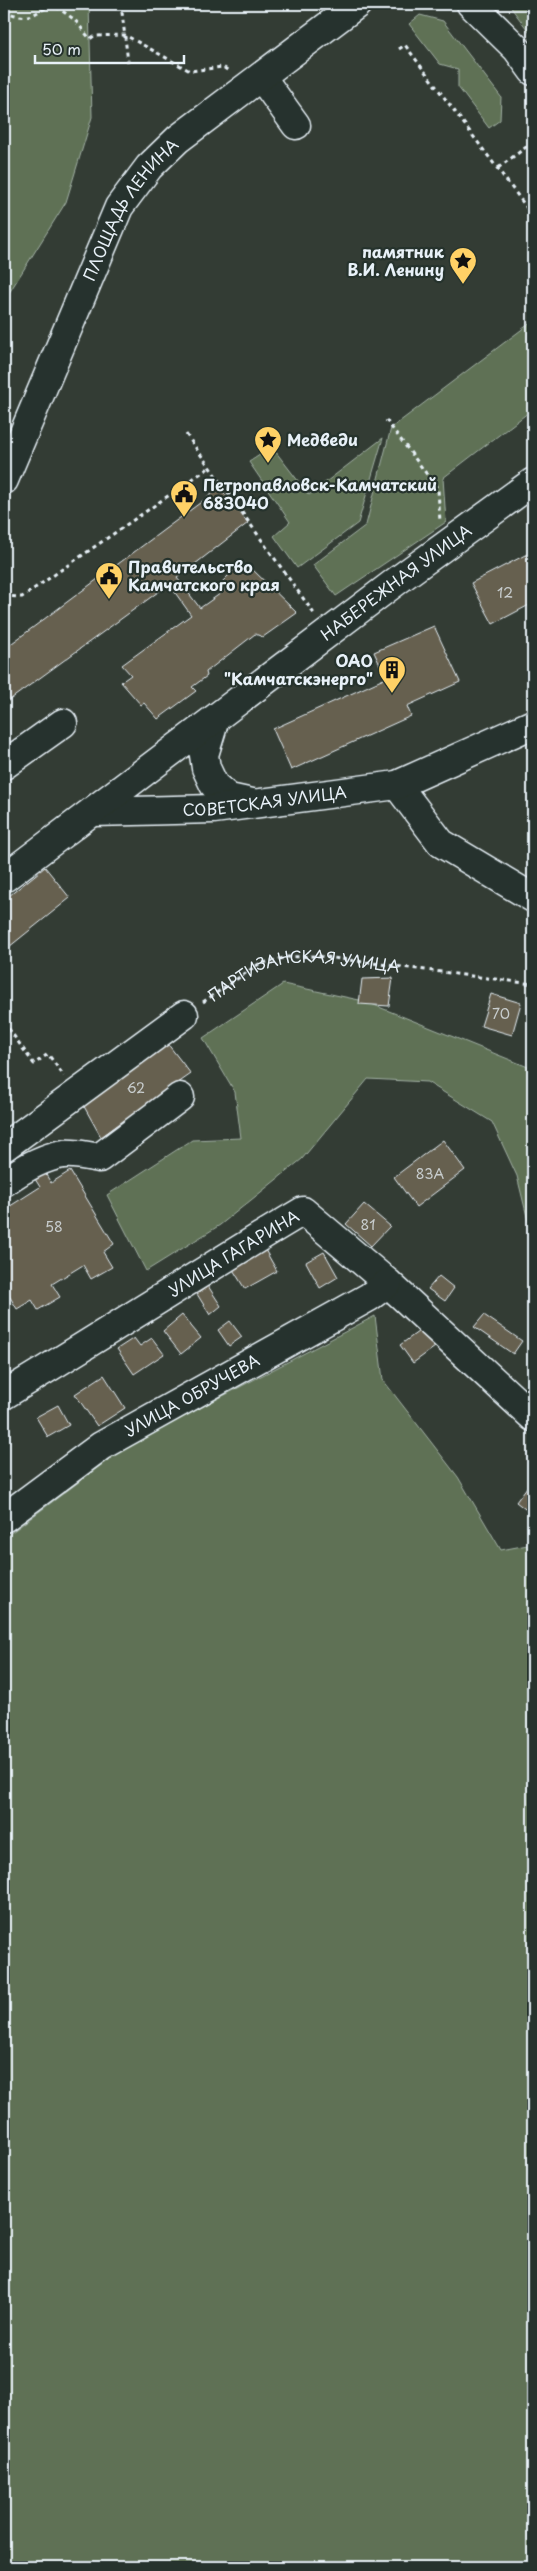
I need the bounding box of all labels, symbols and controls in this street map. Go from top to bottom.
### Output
scale bar [35,32,184,64]
text: 50 m [42,37,81,60]
street label: ПЛОЩАДЬ ЛЕНИНА [76,132,183,284]
place label: памятник В.И. Ленину [348,239,445,281]
place icon: памятник В.И. Ленину [448,246,478,285]
place icon: Медведи [253,425,283,464]
place label: Медведи [287,427,358,451]
place label: Петропавловск-Камчатский 683040 [203,472,437,514]
public building icon: Петропавловск-Камчатский 683040 [169,479,199,518]
street label: НАБЕРЕЖНАЯ УЛИЦА [315,518,476,646]
place label: Правительство Камчатского края [128,554,280,596]
public building icon: Правительство Камчатского края [94,561,124,600]
house number: 12 [497,582,513,603]
place label: ОАО "Камчатскэнерго" [224,648,373,690]
building icon: ОАО "Камчатскэнерго" [377,655,407,694]
street label: СОВЕТСКАЯ УЛИЦА [182,779,348,821]
street label: ПАРТИЗАНСКАЯ УЛИЦА [202,942,401,1007]
house number: 70 [492,1003,510,1024]
house number: 62 [127,1077,145,1098]
house number: 83А [416,1163,445,1184]
street label: УЛИЦА ГАГАРИНА [163,1203,303,1302]
house number: 81 [361,1214,375,1235]
house number: 58 [45,1216,63,1237]
street label: УЛИЦА ОБРУЧЕВА [120,1347,264,1442]

